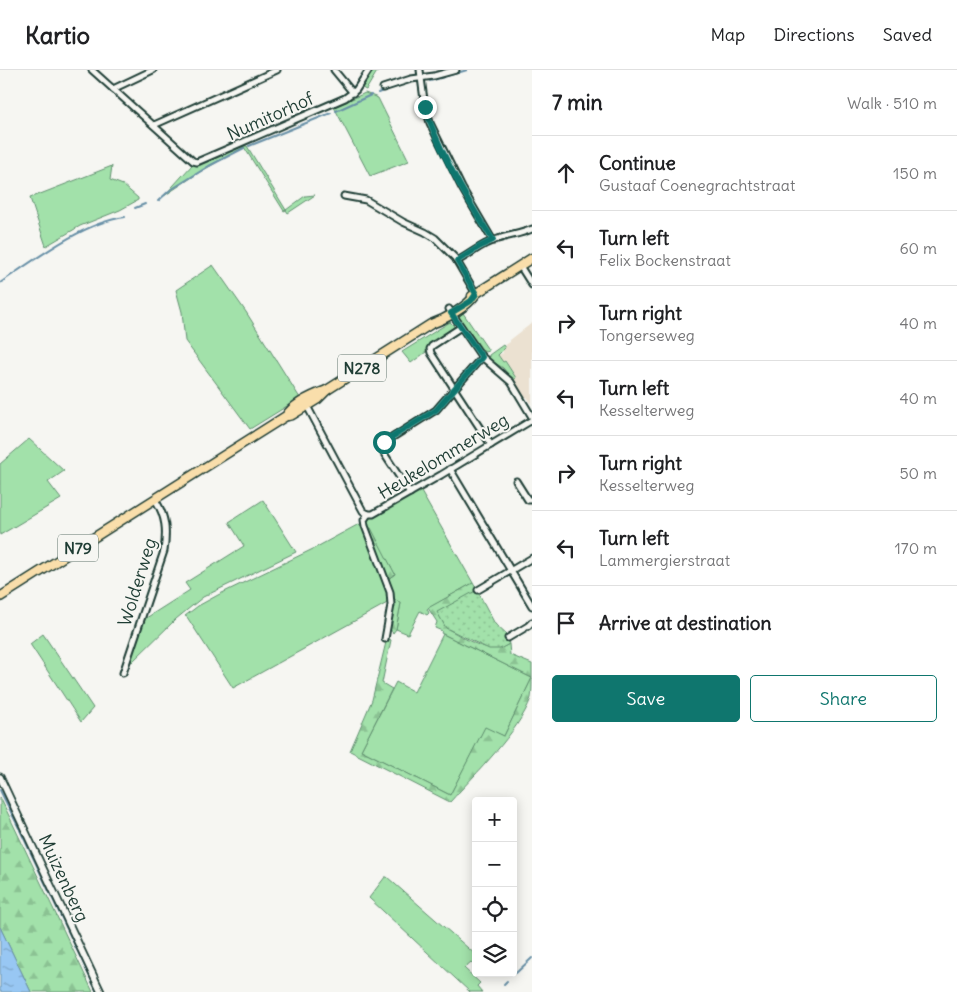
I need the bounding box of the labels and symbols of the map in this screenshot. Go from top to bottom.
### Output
street label: Numitorhof [223,86,318,145]
route end [414,96,437,119]
road number: N278 [338,354,386,382]
street label: Heukelommerweg [373,408,513,504]
route start [373,431,396,454]
road number: N79 [58,534,98,562]
street label: Wolderweg [113,535,161,629]
street label: Muizenberg [34,830,94,926]

